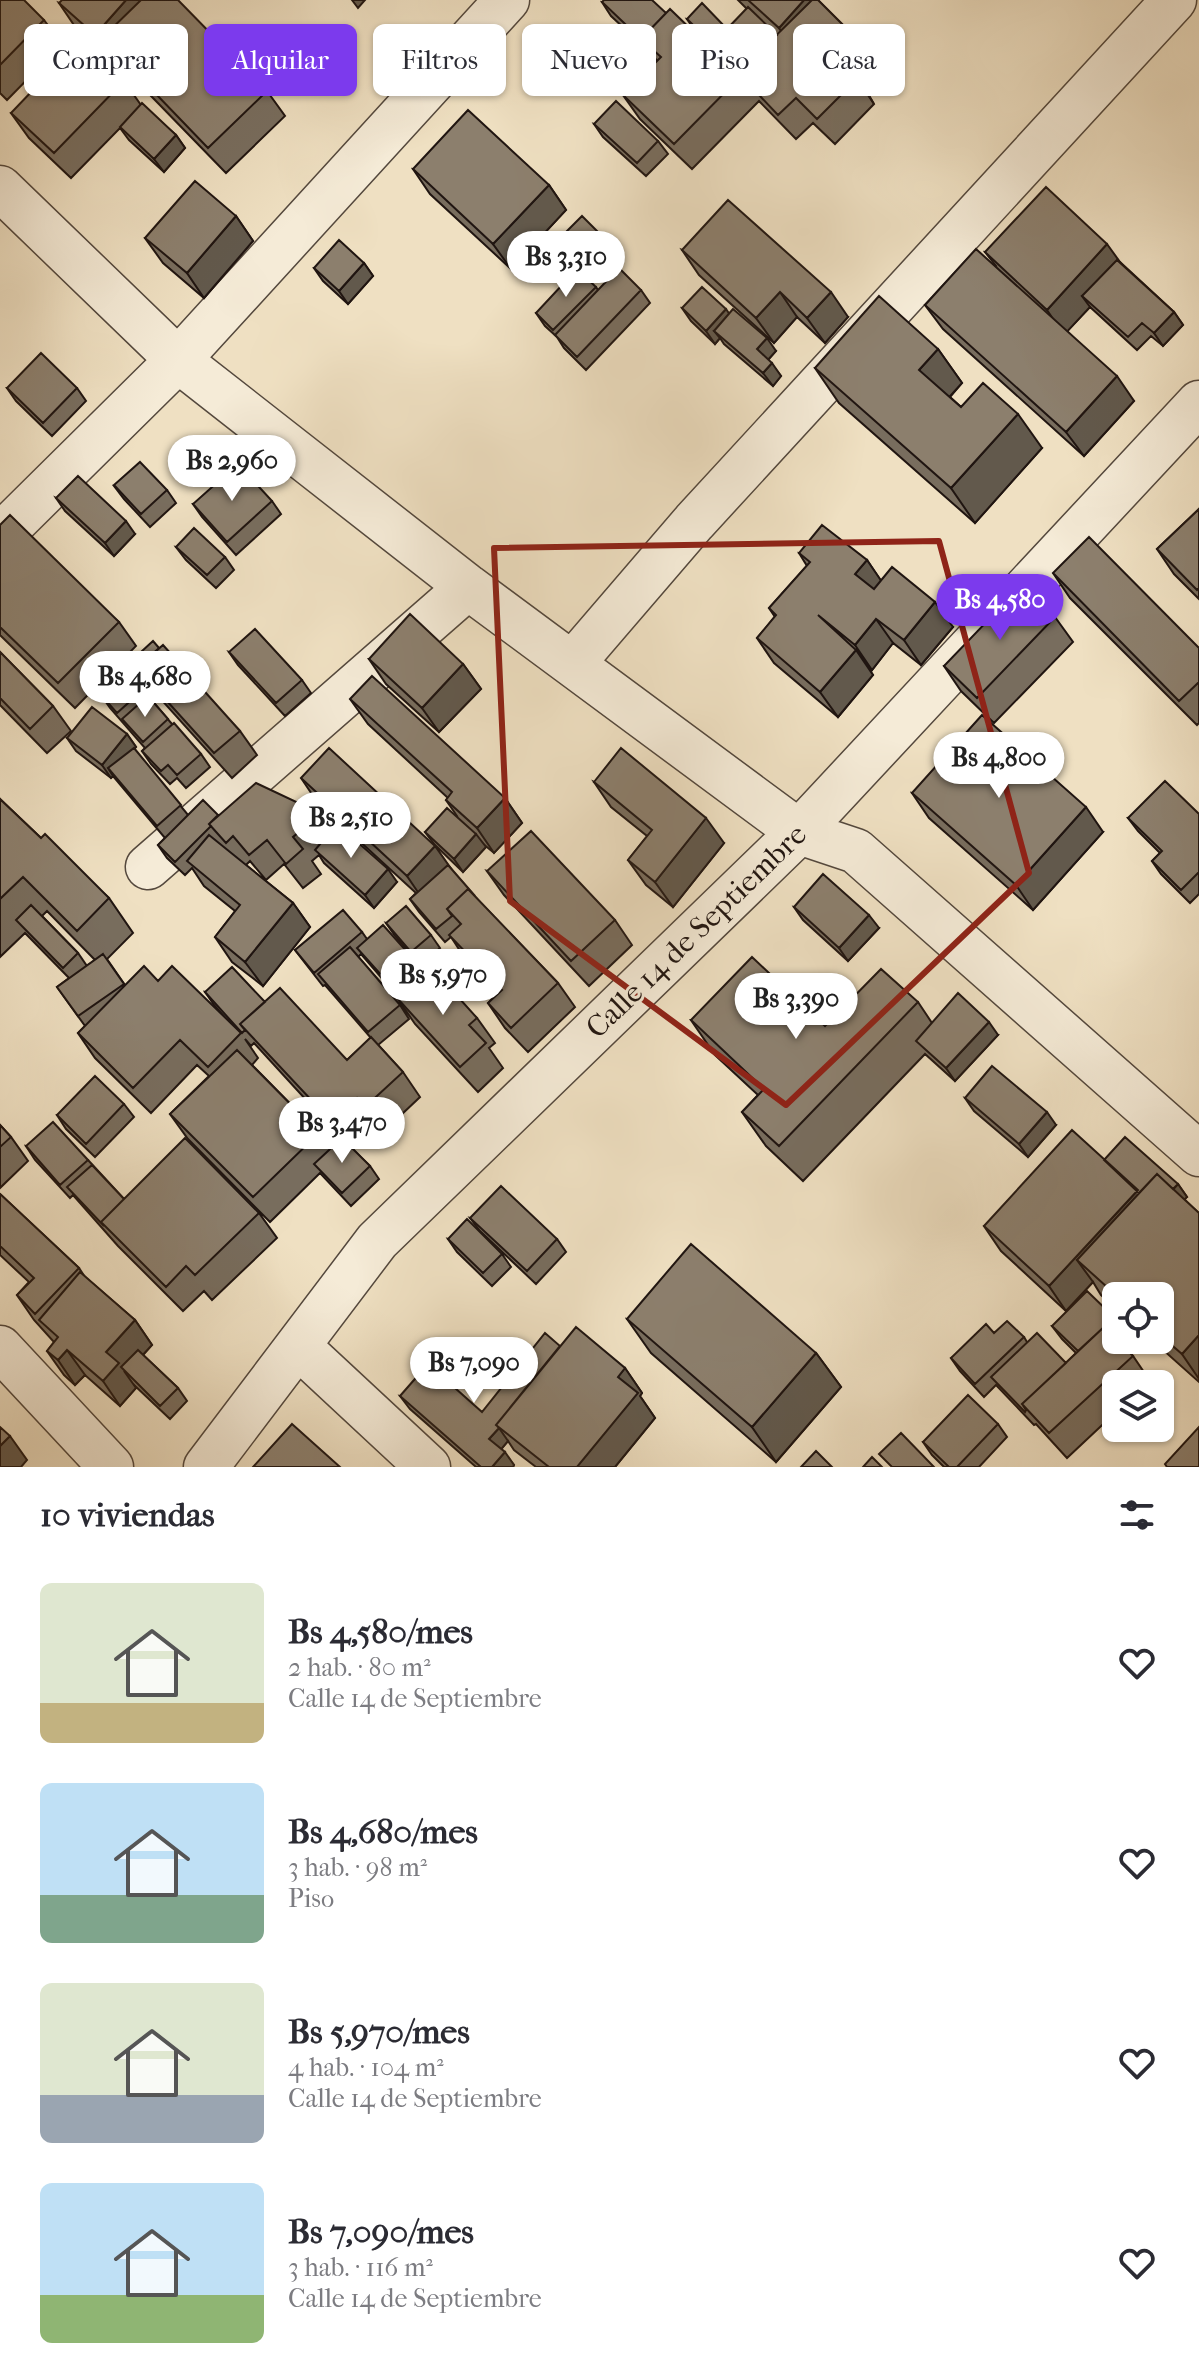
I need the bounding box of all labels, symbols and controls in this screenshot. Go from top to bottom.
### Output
chip: Comprar [24,24,188,96]
chip: Alquilar [204,24,357,96]
chip: Filtros [373,24,506,96]
chip: Nuevo [522,24,656,96]
chip: Piso [672,24,777,96]
chip: Casa [793,24,905,96]
pin: Bs 3,310 [483,231,649,299]
text: Bs 3,310 [525,241,607,272]
pin: Bs 2,960 [149,435,315,503]
text: Bs 2,960 [186,445,278,476]
pin: Bs 4,580 [917,574,1083,642]
text: Bs 4,580 [954,584,1046,615]
pin: Bs 4,680 [62,651,228,719]
text: Bs 4,680 [98,661,192,692]
pin: Bs 4,800 [916,732,1082,800]
text: Bs 4,800 [951,742,1047,773]
pin: Bs 2,510 [268,792,434,860]
text: Bs 2,510 [309,802,393,833]
street label: Calle 14 de Septiembre [579,817,814,1046]
pin: Bs 5,970 [360,949,526,1017]
text: Bs 5,970 [399,959,487,990]
pin: Bs 3,390 [713,973,879,1041]
text: Bs 3,390 [753,983,839,1014]
pin: Bs 3,470 [259,1097,425,1165]
text: Bs 3,470 [297,1107,387,1138]
map controls [1102,1282,1174,1442]
button: locate [1102,1282,1174,1354]
pin: Bs 7,090 [391,1337,557,1405]
text: Bs 7,090 [428,1347,520,1378]
button: layers [1102,1370,1174,1442]
icon: filters [1115,1493,1159,1537]
text: 10 viviendas [40,1495,215,1535]
text: Bs 4,580/mes [288,1612,473,1652]
icon: home [104,1615,200,1711]
icon: heart [1115,1641,1159,1685]
text: 2 hab. · 80 m² [288,1652,431,1683]
text: Calle 14 de Septiembre [288,1683,542,1714]
text: Bs 4,680/mes [288,1812,478,1852]
icon: home [104,1815,200,1911]
icon: heart [1115,1841,1159,1885]
text: 3 hab. · 98 m² [288,1852,427,1883]
text: Piso [288,1883,334,1914]
text: Bs 5,970/mes [288,2012,470,2052]
icon: home [104,2015,200,2111]
icon: heart [1115,2041,1159,2085]
text: 4 hab. · 104 m² [288,2052,444,2083]
text: Calle 14 de Septiembre [288,2083,542,2114]
text: Bs 7,090/mes [288,2212,474,2252]
icon: home [104,2215,200,2311]
icon: heart [1115,2241,1159,2285]
text: 3 hab. · 116 m² [288,2252,433,2283]
text: Calle 14 de Septiembre [288,2283,542,2314]

